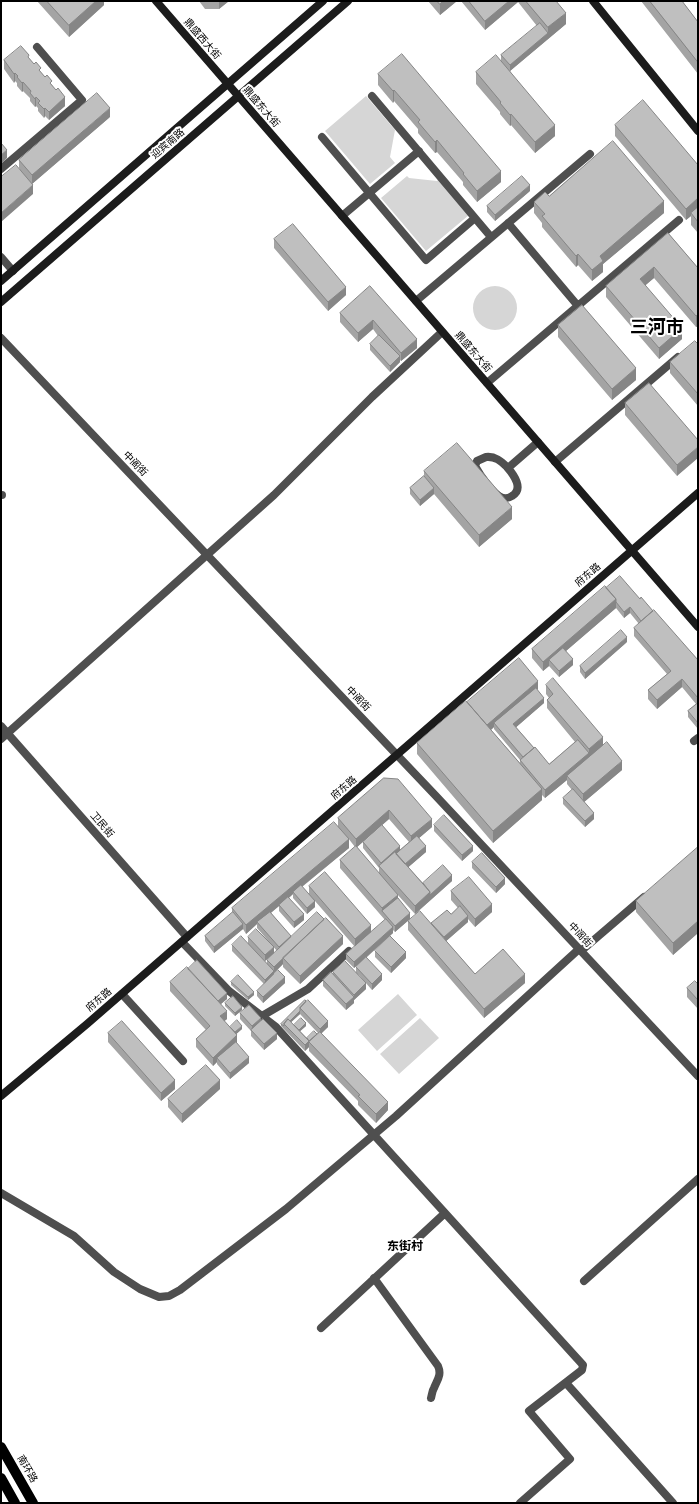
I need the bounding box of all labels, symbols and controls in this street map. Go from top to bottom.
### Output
street label: 鼎盛西大街 [181,16,223,62]
street label: 鼎盛东大街 [240,84,282,130]
street label: 迎宾南路 [149,126,187,162]
district label: 三河市 [630,317,684,339]
street label: 鼎盛东大街 [452,329,494,375]
street label: 中阁街 [120,449,150,479]
street label: 府东路 [573,561,603,589]
street label: 中阁街 [343,684,373,714]
street label: 府东路 [329,774,359,802]
street label: 卫民街 [88,810,116,840]
street label: 中阁街 [565,920,595,950]
street label: 府东路 [84,986,114,1014]
district label: 东街村 [387,1240,423,1254]
street label: 南环路 [14,1453,40,1485]

